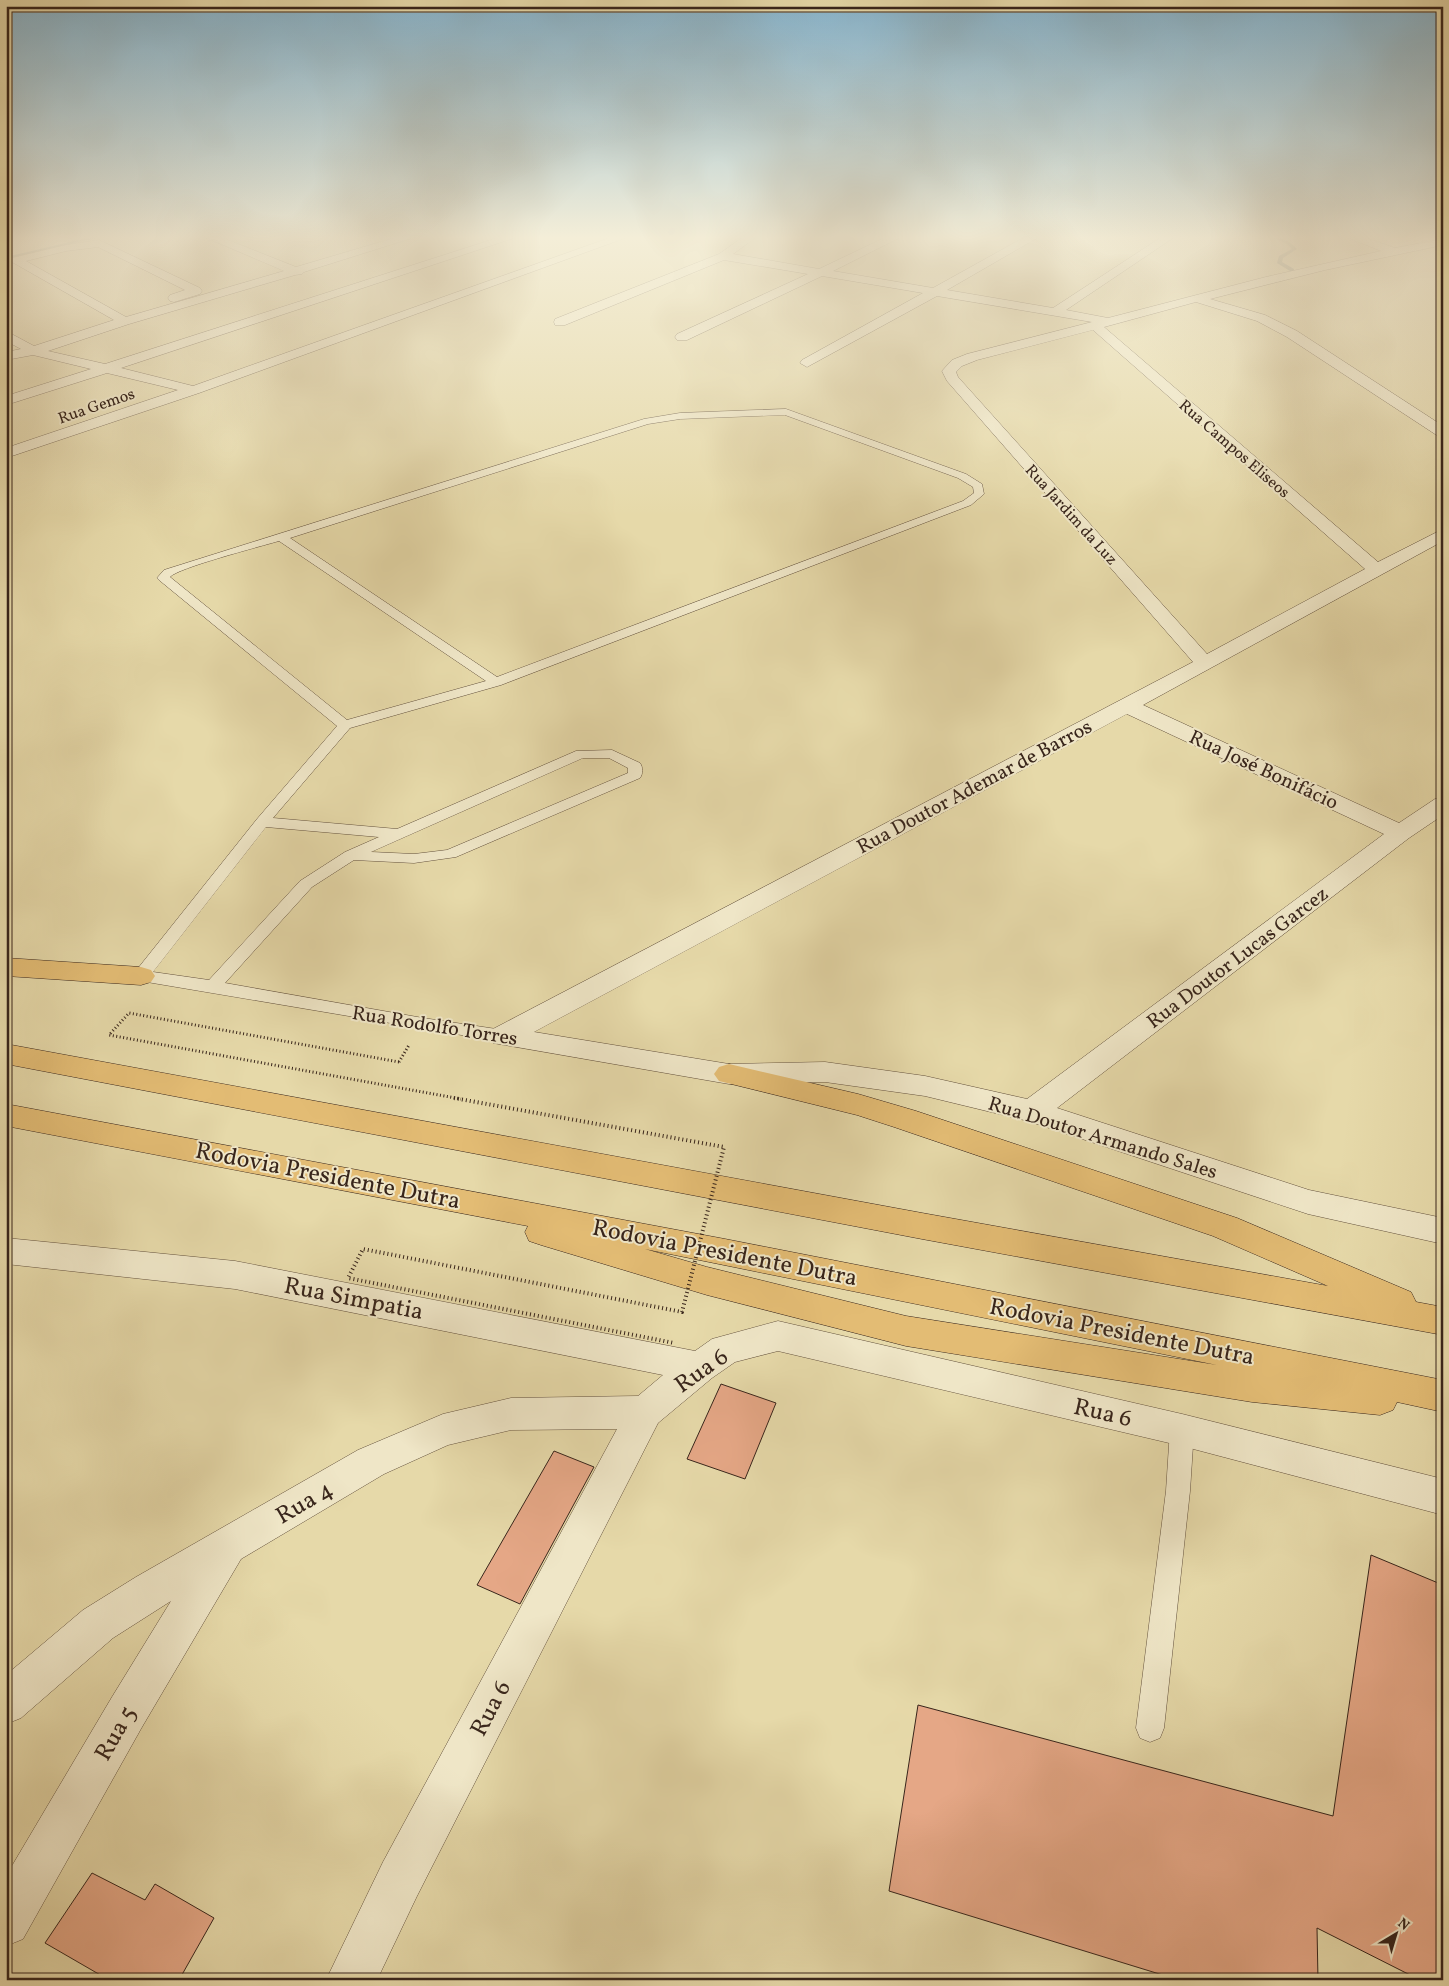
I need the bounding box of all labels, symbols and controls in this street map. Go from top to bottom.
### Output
street label: Rua Gemos [55,383,138,430]
street label: Rua Campos Eliseos [1173,395,1294,504]
street label: Rua Jardim da Luz [1019,460,1122,570]
street label: Rua Doutor Ademar de Barros [852,714,1098,862]
street label: Rua José Bonifácio [1184,724,1342,818]
street label: Rua Doutor Lucas Garcez [1142,881,1335,1036]
street label: Rua Rodolfo Torres [350,1000,519,1054]
street label: Rua Doutor Armando Sales [984,1091,1220,1187]
street label: Rodovia Presidente Dutra [192,1135,463,1219]
street label: Rodovia Presidente Dutra [589,1212,860,1296]
street label: Rua Simpatia [281,1270,426,1330]
street label: Rodovia Presidente Dutra [986,1291,1257,1375]
street label: Rua 6 [668,1341,736,1402]
street label: Rua 6 [1070,1391,1135,1437]
street label: Rua 4 [270,1474,340,1534]
street label: Rua 6 [463,1675,521,1743]
street label: Rua 5 [87,1700,146,1768]
north arrow [1372,1908,1422,1958]
text: N [1393,1914,1413,1936]

